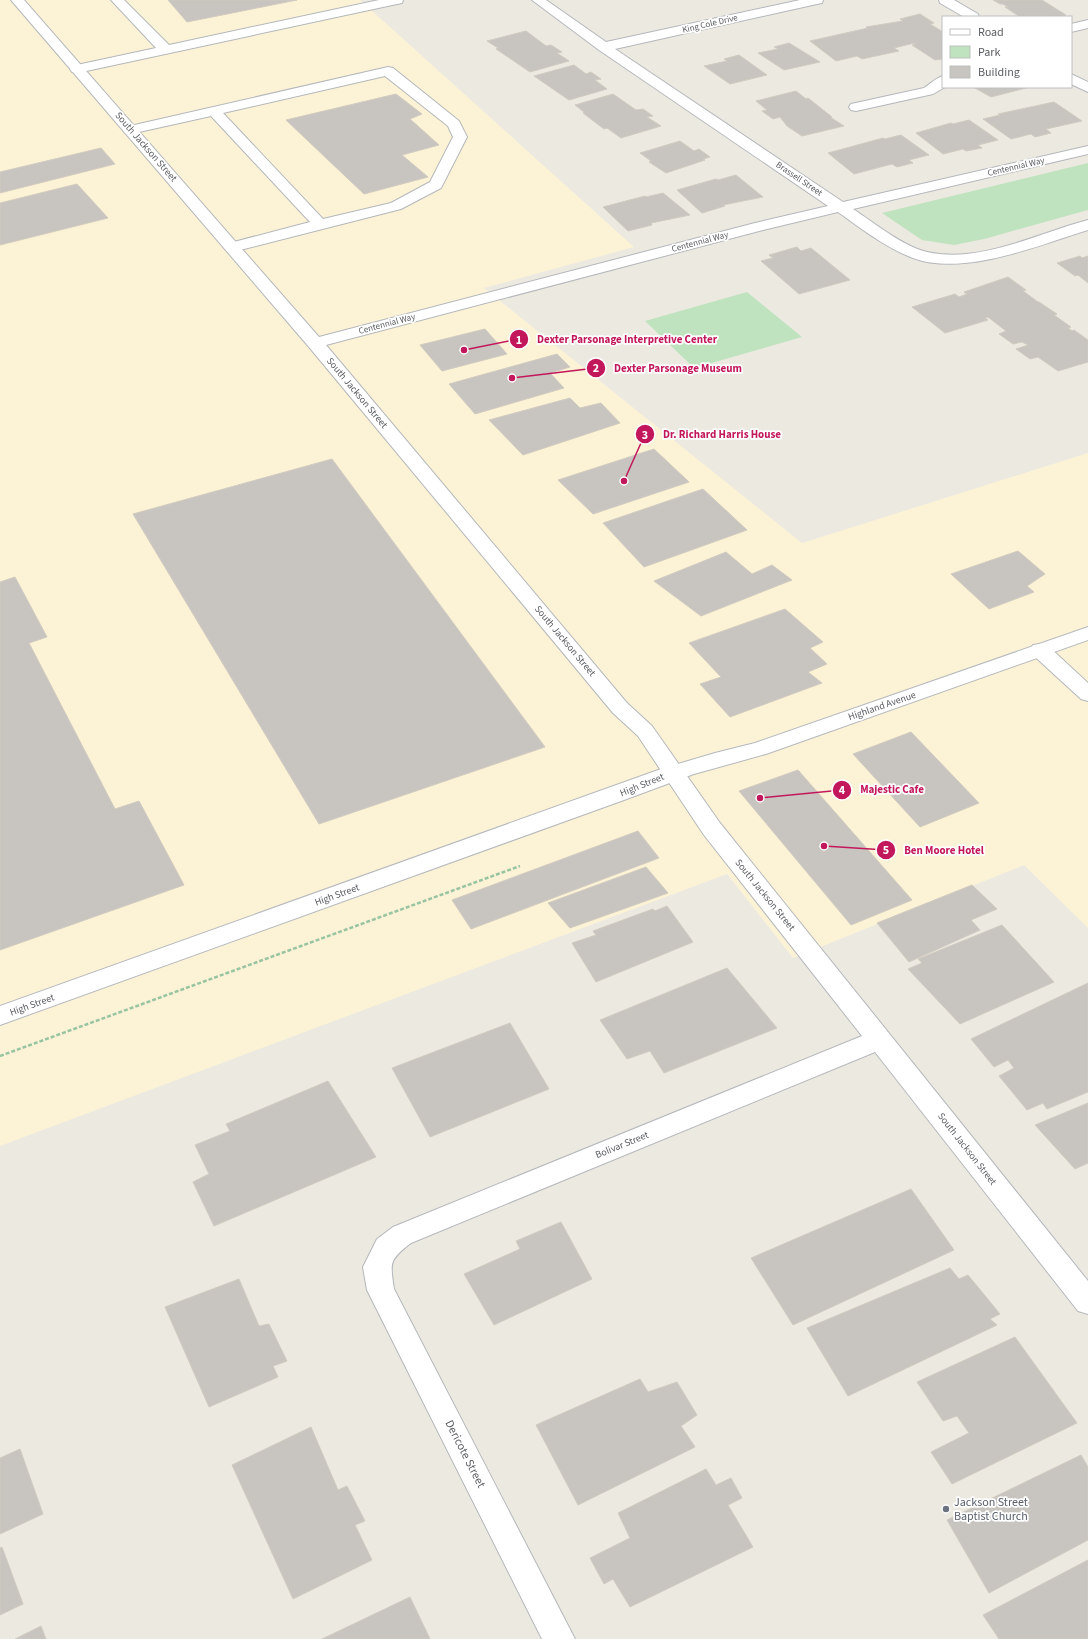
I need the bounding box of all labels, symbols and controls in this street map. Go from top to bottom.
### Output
street label: King Cole Drive [681,11,740,37]
legend [942,16,1072,88]
text: Road [978,24,1004,41]
text: Park [978,44,1000,61]
text: Building [978,64,1020,81]
street label: South Jackson Street [112,109,181,185]
street label: Centennial Way [986,154,1047,180]
street label: Brassell Street [773,159,825,199]
street label: Centennial Way [670,228,731,256]
street label: Centennial Way [357,310,418,338]
callout: Dexter Parsonage Interpretive Center [509,328,725,351]
text: 1 [516,332,522,349]
text: Dexter Parsonage Interpretive Center [537,332,718,347]
street label: South Jackson Street [323,355,391,432]
callout: Dexter Parsonage Museum [586,356,750,379]
text: 2 [593,360,599,377]
text: Dexter Parsonage Museum [614,361,742,376]
callout: Dr. Richard Harris House [635,423,789,446]
text: 3 [642,427,648,444]
text: Dr. Richard Harris House [663,427,781,442]
street label: South Jackson Street [531,603,599,680]
street label: Highland Avenue [846,688,918,724]
street label: High Street [618,770,667,800]
callout: Majestic Cafe [832,778,932,801]
text: 4 [839,782,846,799]
text: Majestic Cafe [860,782,924,797]
callout: Ben Moore Hotel [876,839,992,862]
text: 5 [883,842,889,859]
text: Ben Moore Hotel [904,843,985,858]
street label: South Jackson Street [732,856,799,934]
street label: High Street [313,880,362,910]
street label: High Street [8,990,57,1020]
street label: South Jackson Street [934,1110,1000,1189]
street label: Bolivar Street [593,1128,651,1162]
street label: Dericote Street [441,1417,489,1491]
place label: Jackson Street Baptist Church [954,1494,1028,1525]
marker: Jackson Street Baptist Church [941,1504,951,1514]

